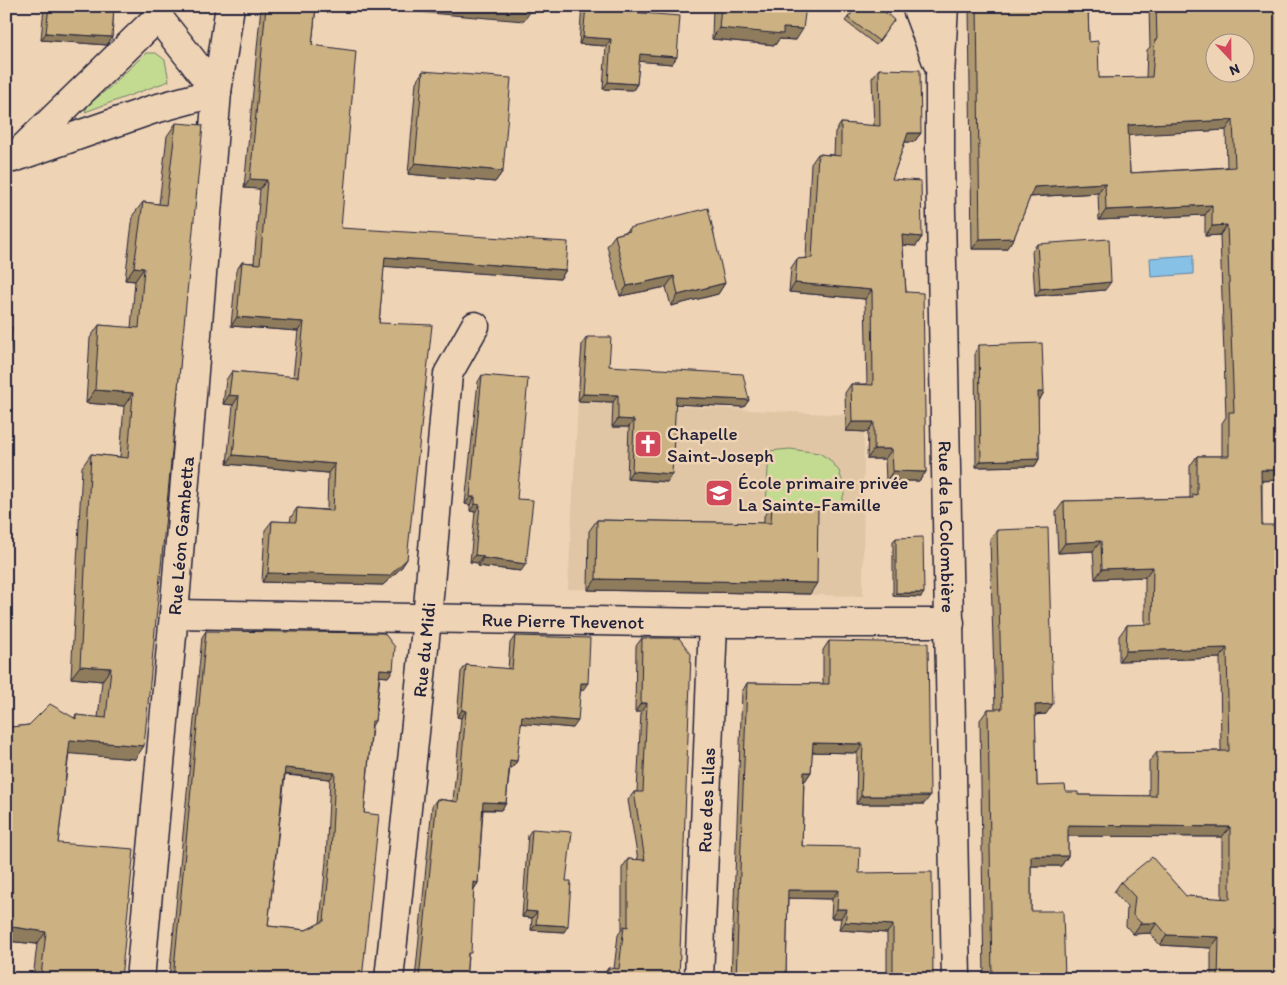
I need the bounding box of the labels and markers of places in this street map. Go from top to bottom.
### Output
place label: Chapelle Saint-Joseph [667,422,774,467]
church icon: Chapelle Saint-Joseph [633,429,663,459]
place label: École primaire privée La Sainte-Famille [738,471,908,516]
school or university icon: École primaire privée La Sainte-Famille [704,478,734,508]

